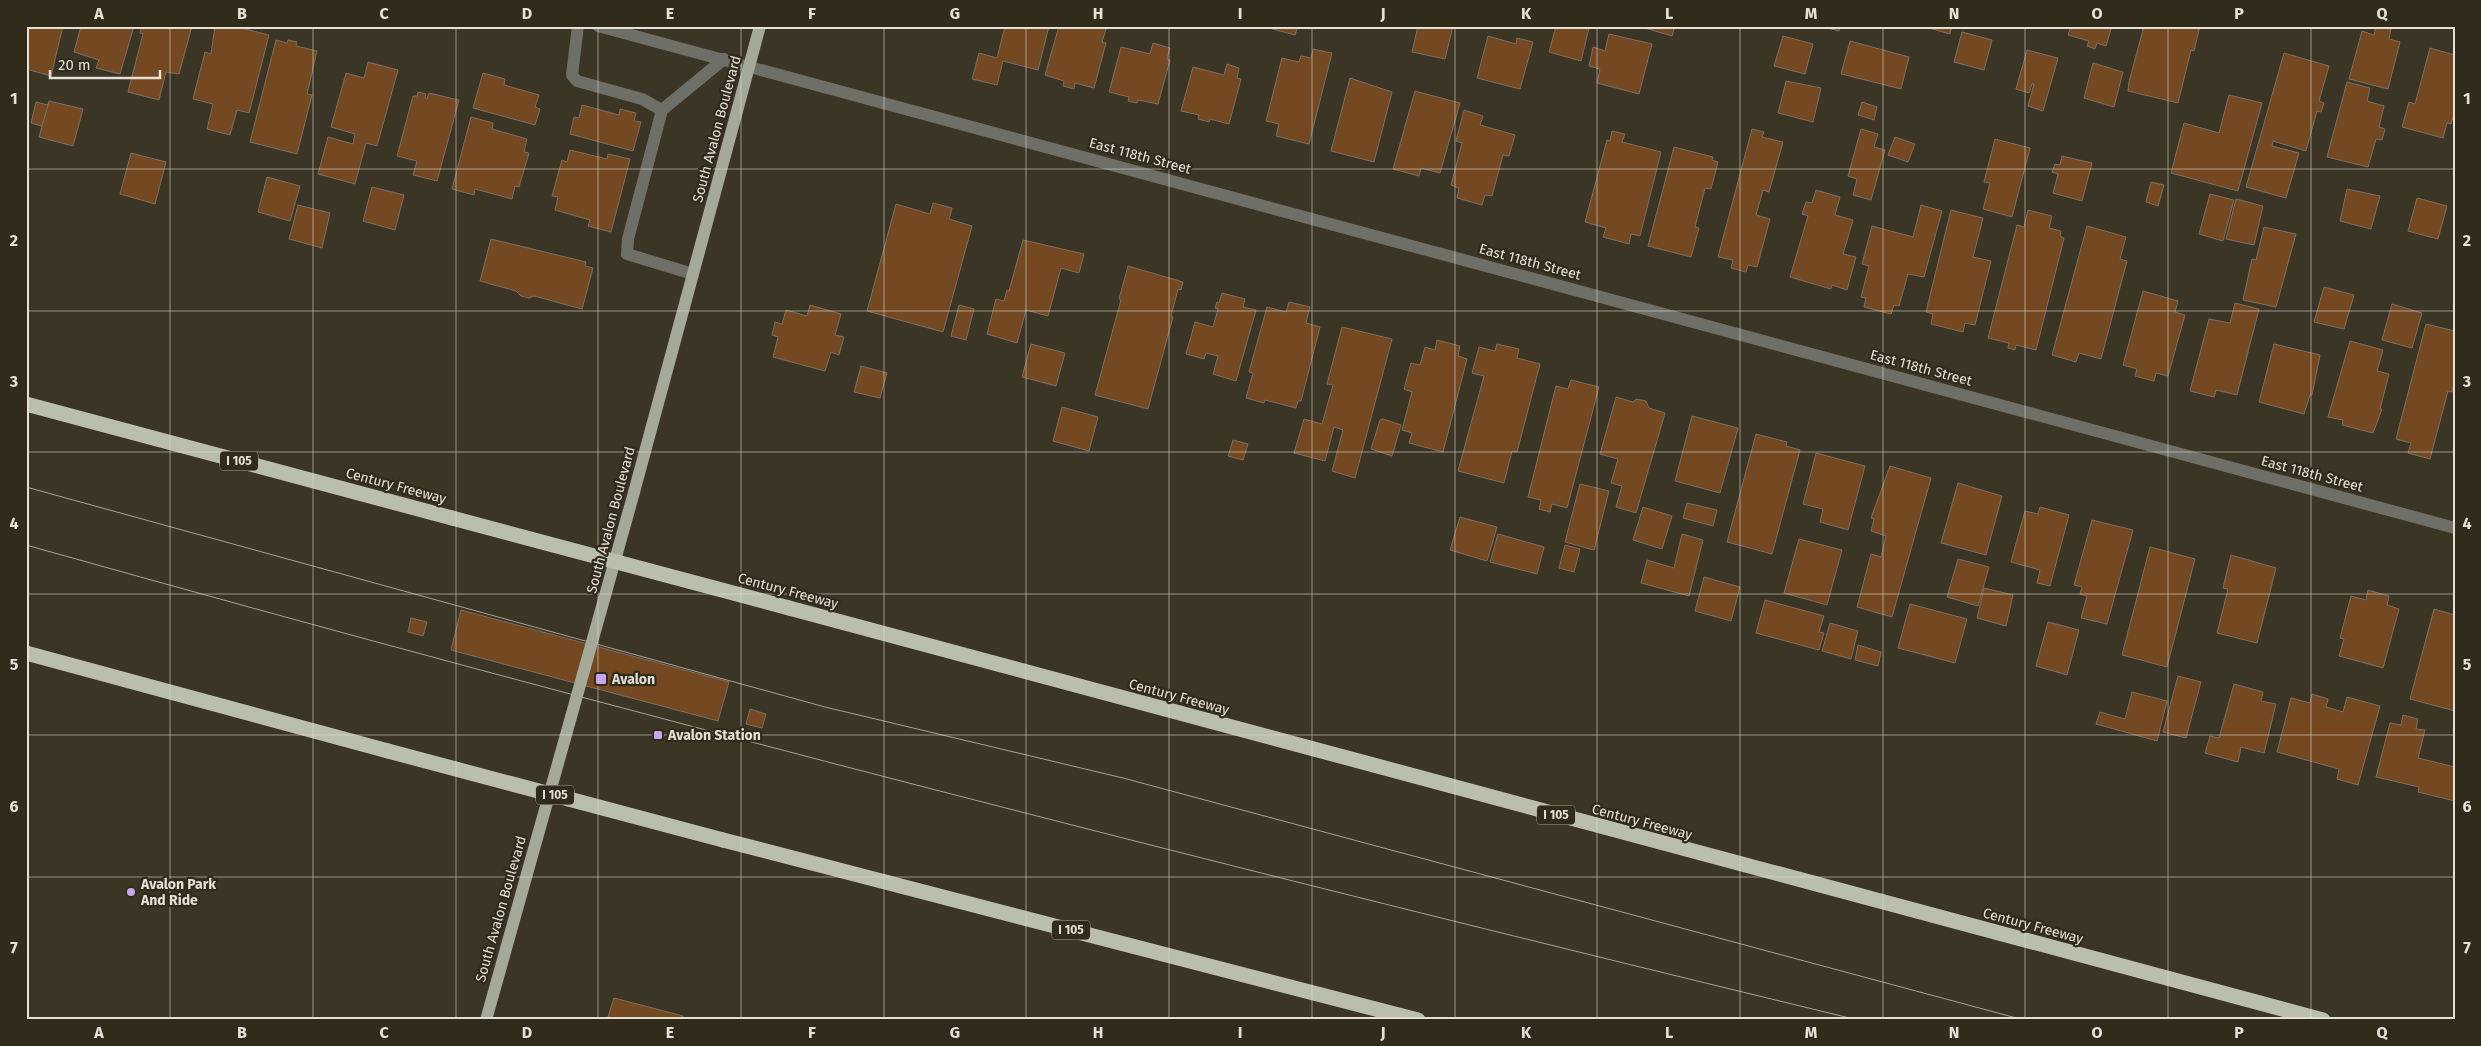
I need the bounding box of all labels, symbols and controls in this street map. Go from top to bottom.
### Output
text: A [93,4,104,23]
text: B [237,4,247,23]
text: C [379,4,389,23]
text: D [522,4,532,23]
text: E [666,4,674,23]
text: F [808,4,816,23]
text: G [950,4,960,23]
text: H [1093,4,1103,23]
text: I [1238,4,1242,23]
text: J [1379,4,1386,23]
text: K [1521,4,1532,23]
text: L [1665,4,1673,23]
text: M [1805,4,1818,23]
text: N [1949,4,1959,23]
text: O [2091,4,2103,23]
text: P [2234,4,2244,23]
text: Q [2376,4,2388,23]
scale bar [50,48,160,80]
street label: South Avalon Boulevard [689,54,745,204]
text: 20 m [58,56,91,74]
text: 1 [10,89,18,108]
text: 1 [2463,89,2471,108]
street label: East 118th Street [1087,134,1194,178]
text: 2 [10,231,18,250]
text: 2 [2463,231,2471,250]
street label: East 118th Street [1477,240,1584,284]
street label: East 118th Street [1868,346,1975,390]
text: 3 [9,372,18,391]
text: 3 [2462,372,2471,391]
street label: South Avalon Boulevard [583,445,639,595]
road number: I 105 [220,452,258,471]
street label: East 118th Street [2259,452,2366,496]
street label: Century Freeway [344,464,448,508]
text: 4 [9,514,19,533]
text: 4 [2462,514,2472,533]
street label: Century Freeway [736,569,840,613]
text: 5 [10,655,19,674]
text: 5 [2463,655,2472,674]
place label: Avalon [611,671,655,688]
marker: Avalon [594,672,608,686]
street label: Century Freeway [1127,675,1231,719]
place label: Avalon Station [667,727,761,744]
marker: Avalon Station [652,729,664,741]
road number: I 105 [536,786,574,804]
text: 6 [9,797,19,816]
text: 6 [2462,797,2472,816]
street label: Century Freeway [1590,800,1694,844]
road number: I 105 [1537,806,1575,824]
street label: South Avalon Boulevard [472,834,530,984]
place label: Avalon Park And Ride [140,876,216,909]
marker: Avalon Park And Ride [125,886,137,898]
street label: Century Freeway [1981,904,2085,948]
road number: I 105 [1052,920,1090,940]
text: 7 [10,938,18,957]
text: 7 [2463,938,2471,957]
text: A [93,1023,104,1042]
text: B [237,1023,247,1042]
text: C [379,1023,389,1042]
text: D [522,1023,532,1042]
text: E [666,1023,674,1042]
text: F [808,1023,816,1042]
text: G [950,1023,960,1042]
text: H [1093,1023,1103,1042]
text: I [1238,1023,1242,1042]
text: J [1379,1023,1386,1042]
text: K [1521,1023,1532,1042]
text: L [1665,1023,1673,1042]
text: M [1805,1023,1818,1042]
text: N [1949,1023,1959,1042]
text: O [2091,1023,2103,1042]
text: P [2234,1023,2244,1042]
text: Q [2376,1023,2388,1042]

